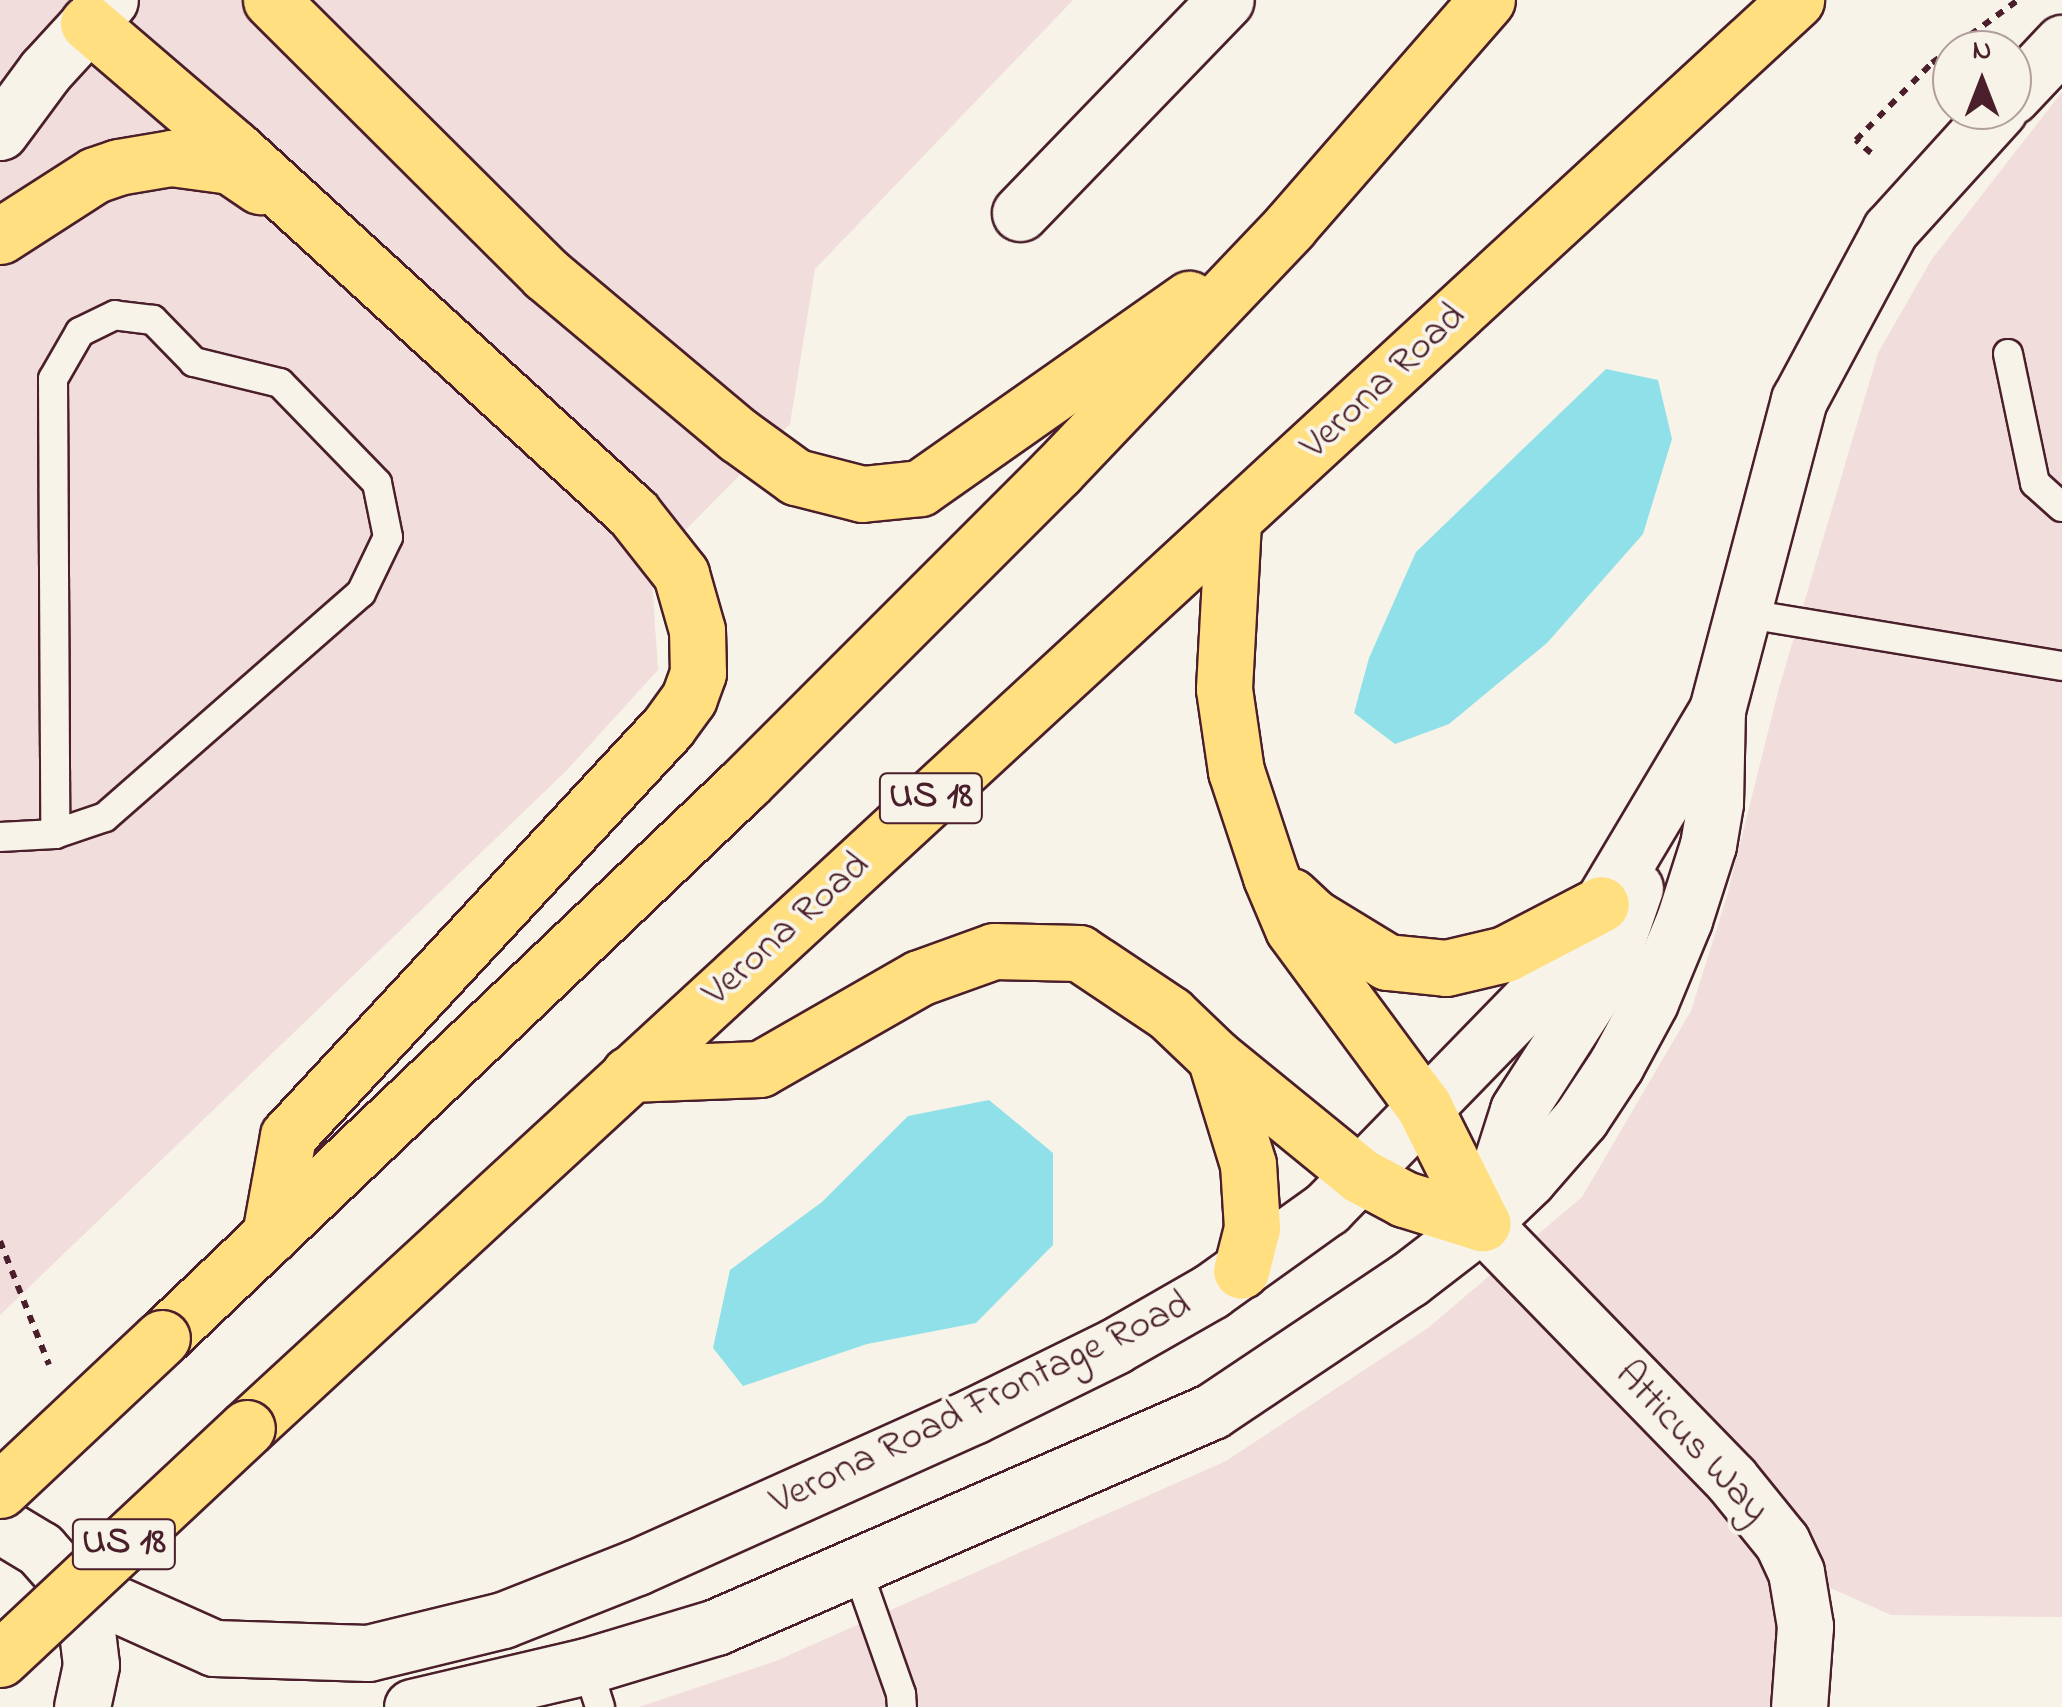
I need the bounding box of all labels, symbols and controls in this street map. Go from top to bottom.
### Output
north arrow [1932,30,2032,130]
text: N [1973,31,1991,72]
street label: Verona Road [1291,293,1477,471]
road number: US 18 [878,765,984,831]
street label: Verona Road [694,842,880,1018]
street label: Verona Road Frontage Road [763,1281,1199,1527]
street label: Atticus Way [1604,1352,1778,1534]
road number: US 18 [72,1511,176,1577]

